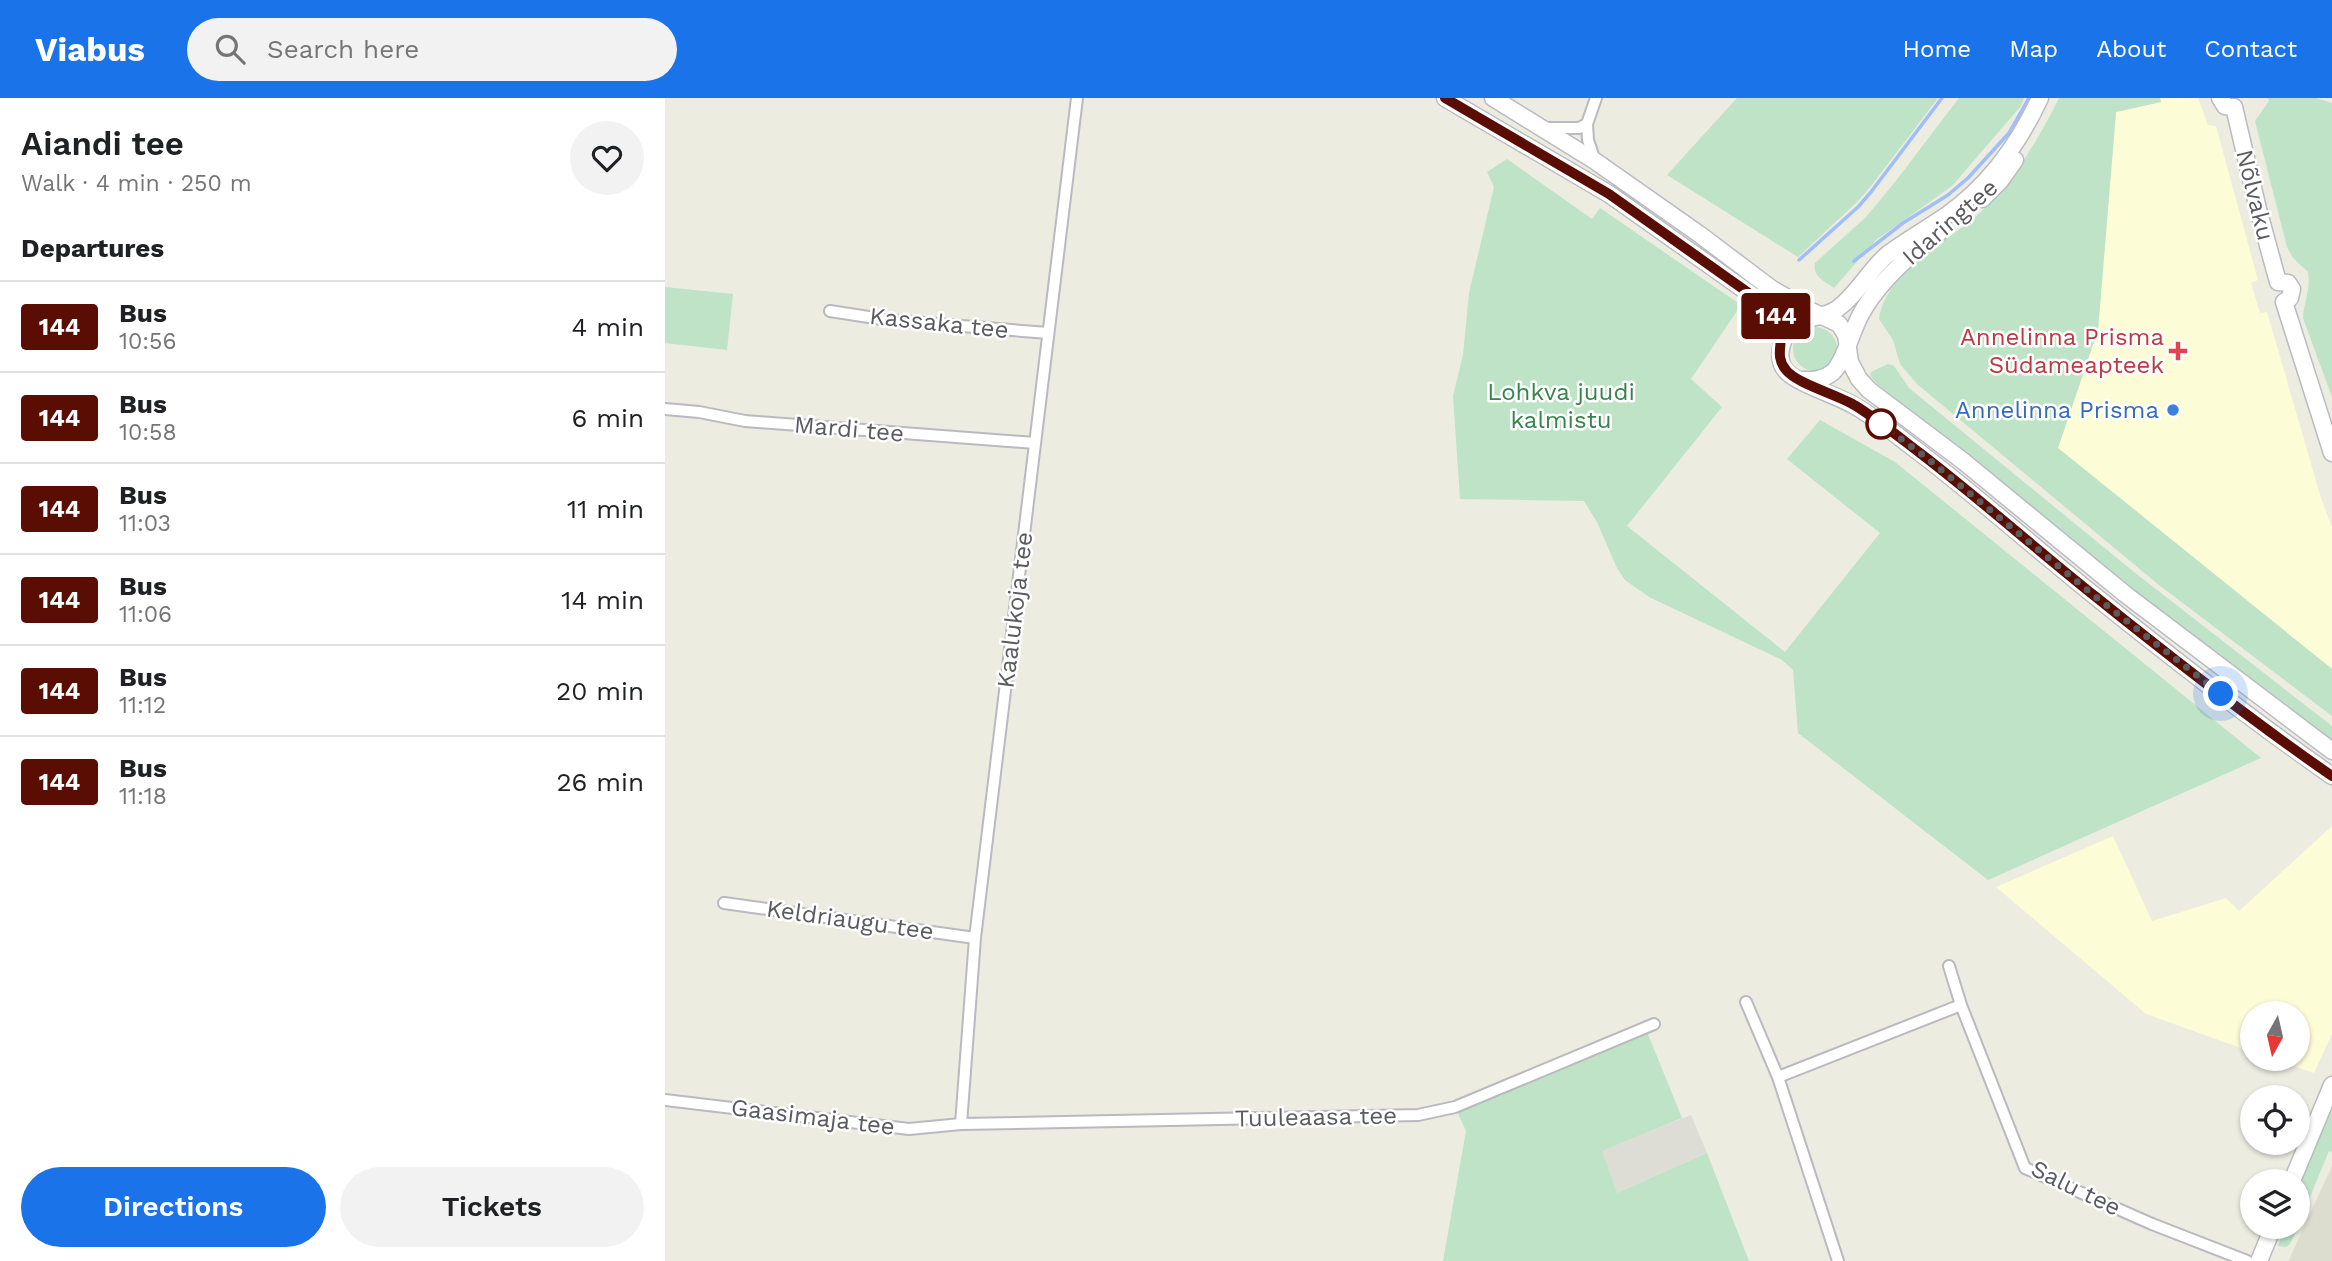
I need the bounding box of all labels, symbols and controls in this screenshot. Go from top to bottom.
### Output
search box [187,18,677,81]
text: Viabus [35,30,145,69]
icon: search [211,30,249,68]
text: Search here [267,34,419,64]
text: Home [1903,35,1971,63]
text: Map [2009,35,2058,63]
text: About [2096,35,2166,63]
text: Contact [2204,35,2297,63]
button: heart [570,121,644,195]
text: Aiandi tee [21,124,184,163]
street label: Nõlvaku [2230,147,2280,243]
text: Walk · 4 min · 250 m [21,170,252,197]
street label: Idaringtee [1897,173,2003,271]
text: Departures [21,233,164,263]
line badge: 144 [1736,293,1816,339]
text: Bus [119,298,167,328]
street label: Kassaka tee [868,302,1010,344]
text: 144 [1755,302,1797,330]
text: 4 min [571,312,644,342]
text: 144 [39,313,80,341]
place label: Annelinna Prisma Südameapteek [1960,323,2164,379]
text: 10:56 [119,328,176,355]
marker: Annelinna Prisma Südameapteek [2170,343,2186,359]
park label: Lohkva juudi kalmistu [1487,378,1635,434]
text: Bus [119,389,167,419]
place label: Annelinna Prisma [1955,396,2159,424]
marker: Annelinna Prisma [2165,402,2181,418]
text: 6 min [572,403,644,433]
text: 144 [39,404,80,432]
unlabelled marker [1866,409,1896,439]
street label: Mardi tee [793,410,905,448]
text: 10:58 [119,419,177,446]
text: Bus [119,480,167,510]
text: 11 min [567,494,644,524]
text: 144 [39,495,80,523]
text: 11:03 [119,510,171,537]
street label: Kaalukoja tee [992,530,1038,690]
text: Bus [119,571,167,601]
text: 14 min [561,585,644,615]
text: 144 [39,586,80,614]
text: 11:06 [119,601,172,628]
text: Bus [119,662,167,692]
text: 20 min [556,676,644,706]
your location [2203,676,2238,711]
text: 144 [39,677,80,705]
text: 11:12 [119,692,166,719]
text: Bus [119,753,167,783]
text: 26 min [556,767,644,797]
text: 144 [39,768,80,796]
text: 11:18 [119,783,167,810]
street label: Keldriaugu tee [765,894,935,946]
north arrow [2240,1001,2310,1071]
map controls [2240,1001,2310,1239]
button: locate [2240,1085,2310,1155]
street label: Gaasimaja tee [729,1093,897,1141]
street label: Tuuleaasa tee [1235,1102,1397,1132]
street label: Salu tee [2027,1154,2125,1222]
button: Directions [21,1167,326,1247]
button: Tickets [340,1167,644,1247]
button: layers [2240,1169,2310,1239]

